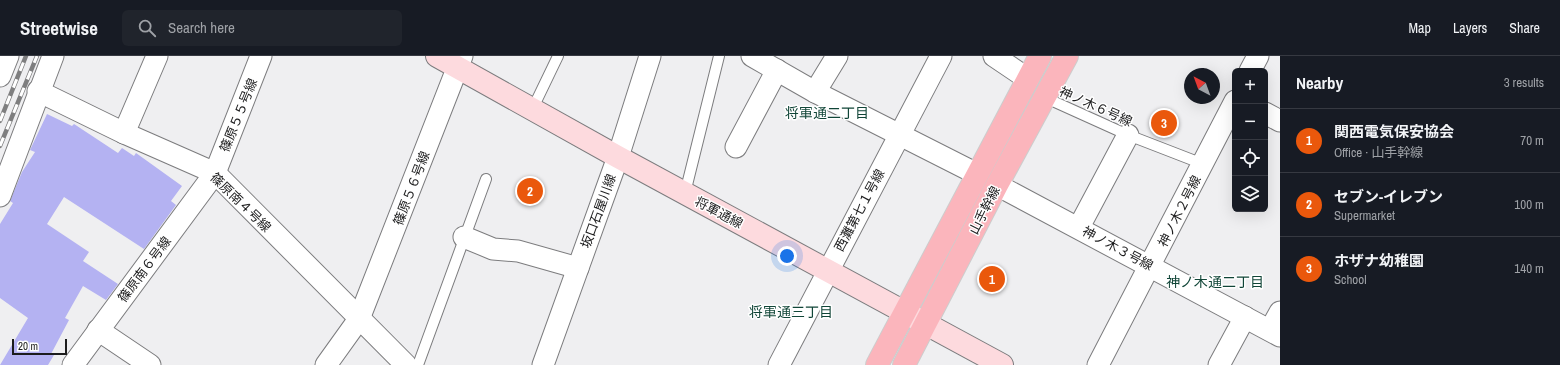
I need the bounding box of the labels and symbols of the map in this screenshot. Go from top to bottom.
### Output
north arrow [1184,68,1220,104]
street label: 篠原５５号線 [216,76,261,155]
street label: 神ノ木６号線 [1057,83,1135,130]
district label: 将軍通二丁目 [785,104,869,122]
pin: 3 [1151,108,1177,138]
street label: 篠原５６号線 [390,149,433,228]
street label: 西灘第七１号線 [831,166,888,254]
street label: 篠原南４号線 [207,169,275,236]
street label: 坂口石屋川線 [577,172,620,251]
street label: 神ノ木２号線 [1154,173,1205,250]
pin: 2 [517,176,543,206]
street label: 山手幹線 [965,183,1004,237]
street label: 将軍通線 [692,193,746,232]
street label: 神ノ木３号線 [1079,223,1156,274]
street label: 篠原南６号線 [114,233,175,306]
your location [777,246,797,266]
pin: 1 [979,264,1005,294]
district label: 神ノ木通二丁目 [1166,273,1264,291]
district label: 将軍通三丁目 [749,303,833,321]
scale bar [12,337,67,356]

